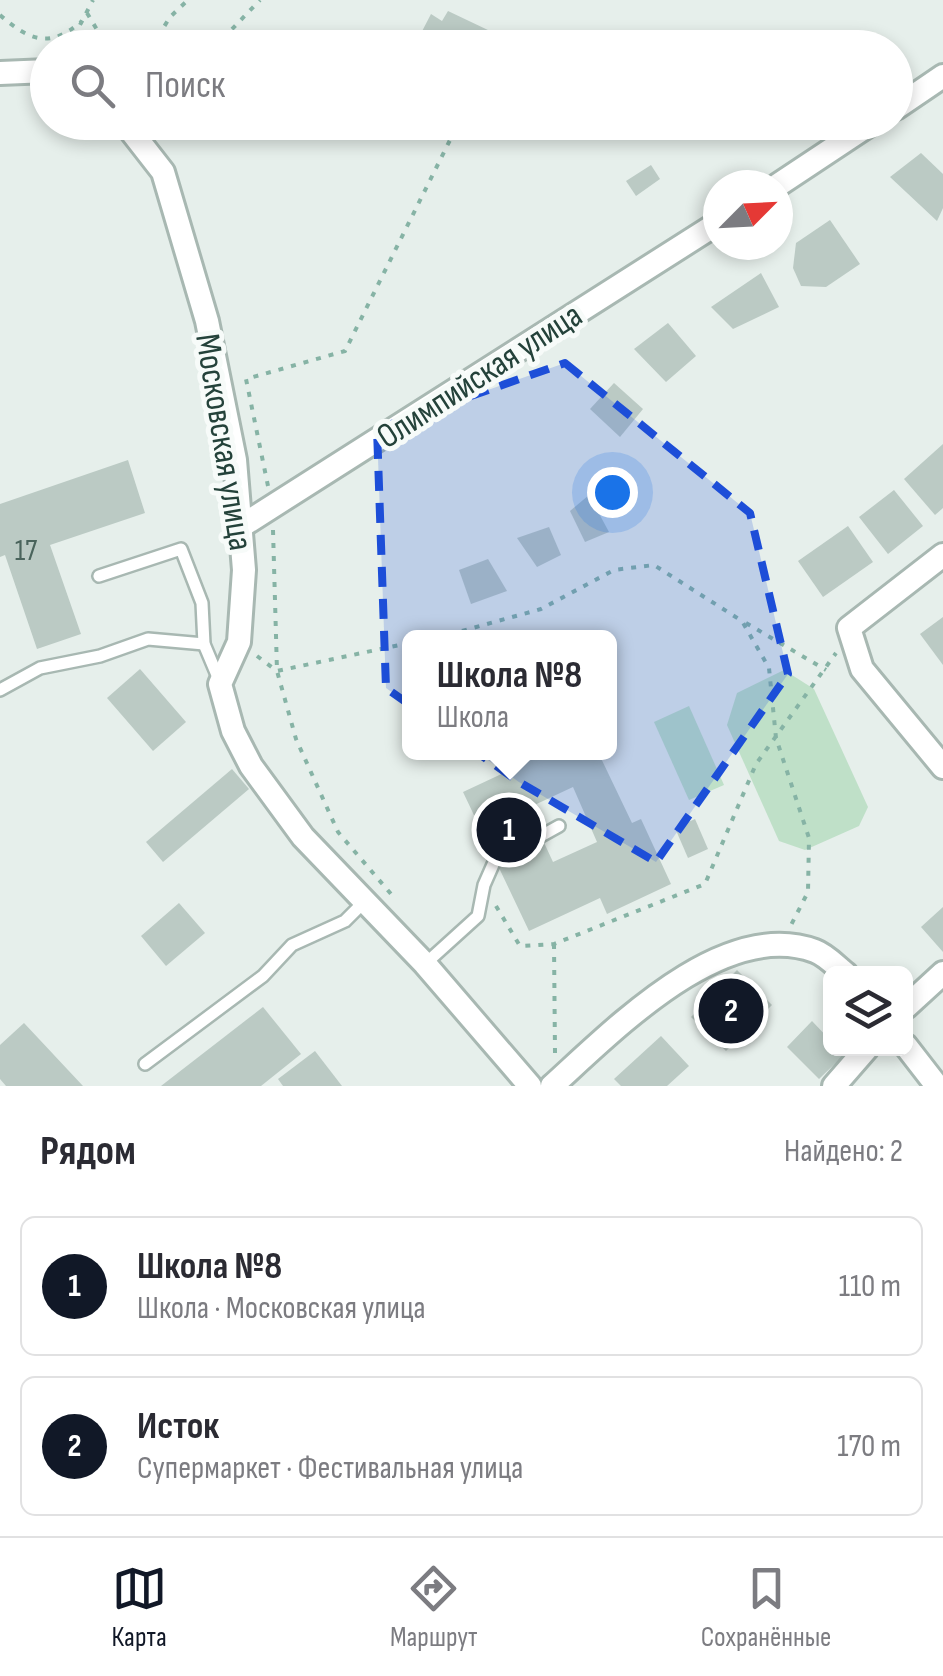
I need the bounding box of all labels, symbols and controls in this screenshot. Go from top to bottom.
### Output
search box [30,30,913,140]
icon: search [65,58,120,113]
text: Поиск [145,63,225,108]
north arrow [703,170,793,260]
street label: Олимпийская улица [369,294,590,459]
street label: Московская улица [185,331,262,554]
your location [587,467,638,518]
house number: 17 [15,533,37,569]
popup [402,630,617,760]
text: Школа №8 [437,653,582,698]
text: Школа [437,698,509,737]
pin: 1 [476,792,542,868]
map controls [823,966,913,1056]
button: layers [823,966,913,1056]
pin: 2 [698,974,764,1048]
text: Рядом [40,1126,136,1177]
text: Найдено: 2 [784,1132,903,1171]
text: Школа №8 [137,1244,282,1289]
text: 1 [68,1267,81,1306]
text: 110 m [839,1267,901,1306]
text: Школа · Московская улица [137,1289,426,1328]
text: Исток [137,1404,219,1449]
text: 2 [67,1427,82,1466]
text: 170 m [837,1427,901,1466]
text: Супермаркет · Фестивальная улица [137,1449,523,1488]
tab: Карта [112,1561,167,1654]
tab: Маршрут [390,1561,478,1654]
tab: Сохранённые [701,1561,831,1654]

